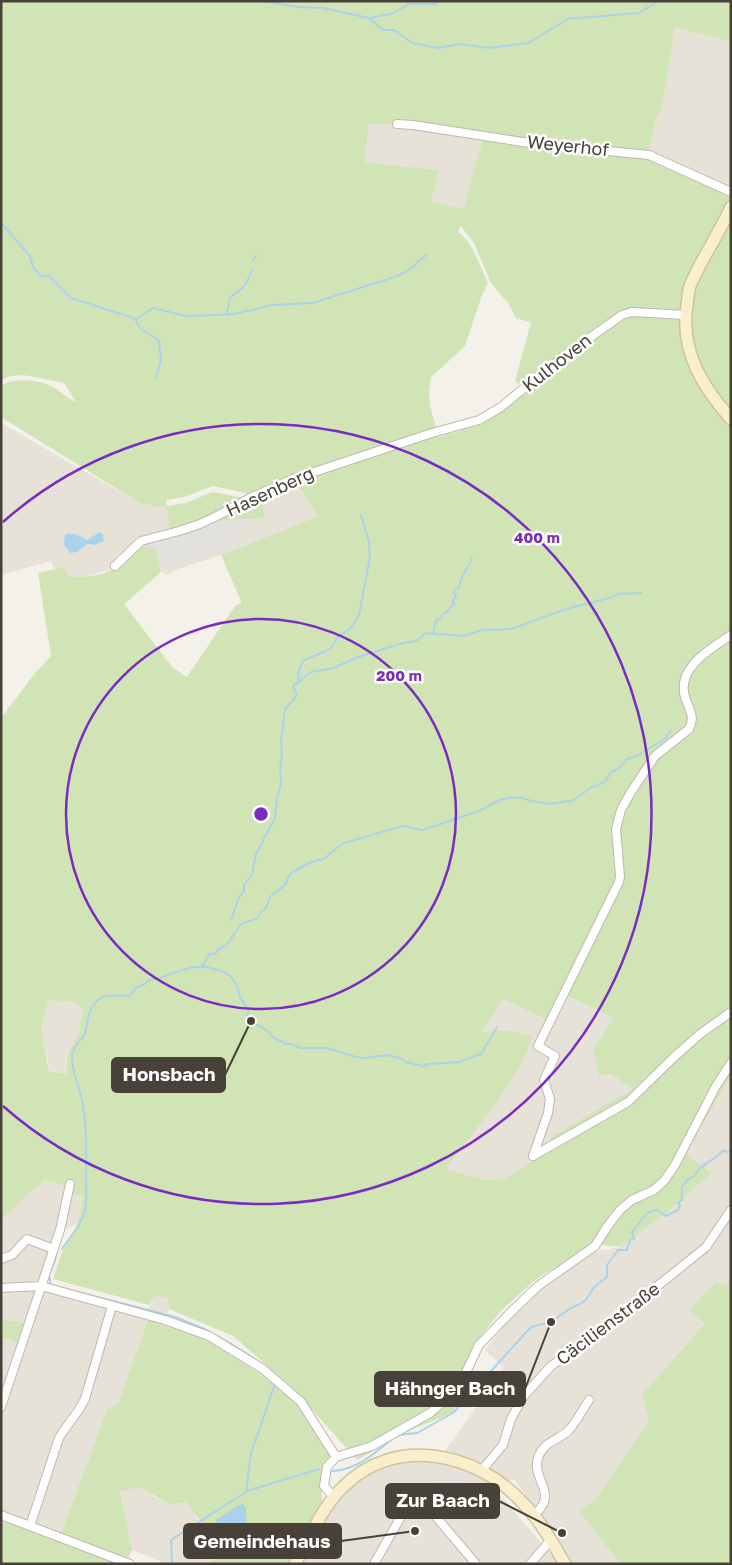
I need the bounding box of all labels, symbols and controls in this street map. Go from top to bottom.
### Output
street label: Weyerhof [526,130,610,160]
street label: Kulhoven [518,328,595,396]
street label: Hasenberg [222,461,317,521]
text: 400 m [514,528,560,546]
text: 200 m [376,666,422,684]
centre of rings [252,805,270,823]
callout: Honsbach [112,1058,225,1092]
text: Honsbach [122,1062,216,1085]
street label: Cäcilienstraße [551,1277,663,1369]
callout: Hähnger Bach [375,1372,525,1406]
text: Hähnger Bach [385,1376,515,1399]
callout: Zur Baach [386,1484,499,1518]
text: Zur Baach [396,1488,490,1511]
callout: Gemeindehaus [184,1524,341,1558]
text: Gemeindehaus [193,1529,331,1552]

